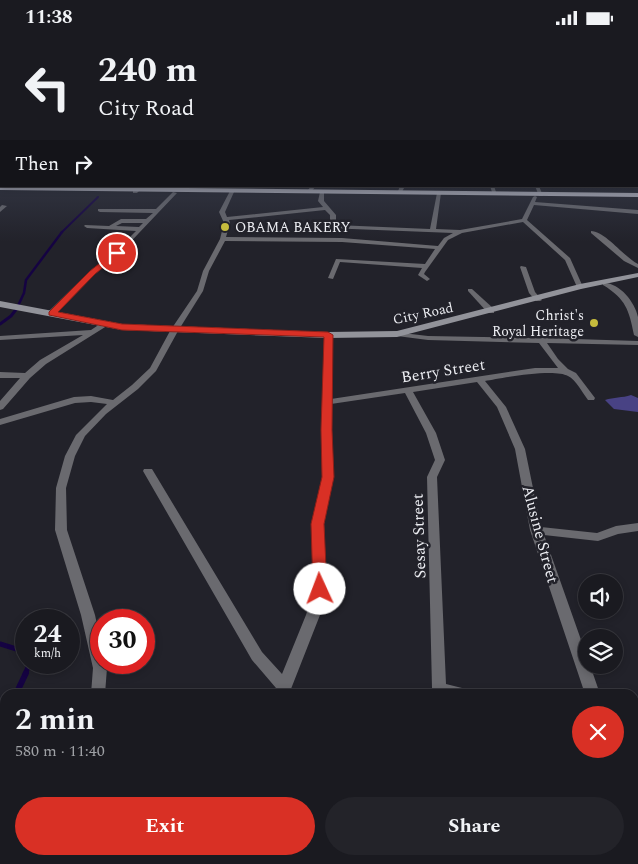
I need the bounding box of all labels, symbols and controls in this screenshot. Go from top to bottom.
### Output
text: 11:38 [25,3,73,32]
text: 240 m [98,44,197,97]
icon: left [15,55,80,120]
text: City Road [98,92,194,125]
text: Then [15,150,59,179]
icon: right [69,150,97,178]
place label: OBAMA BAKERY [235,217,351,238]
marker: OBAMA BAKERY [219,221,231,233]
pin [96,232,138,274]
icon: arrive [103,239,131,267]
street label: City Road [391,297,455,330]
place label: Christ's Royal Heritage [492,305,584,342]
marker: Christ's Royal Heritage [588,317,600,329]
street label: Berry Street [399,352,487,389]
street label: Alusine Street [515,483,565,586]
street label: Sesay Street [406,493,432,579]
position arrow [293,562,345,614]
map controls [578,574,623,674]
button: sound [578,574,623,619]
speed limit sign: 30 [90,609,155,674]
text: 24 [33,616,62,654]
button: layers [578,629,623,674]
text: km/h [34,644,61,663]
text: 2 min [15,697,95,743]
button: close [572,706,624,758]
text: 580 m · 11:40 [15,739,105,763]
button: Exit [15,797,315,855]
button: Share [325,797,624,855]

